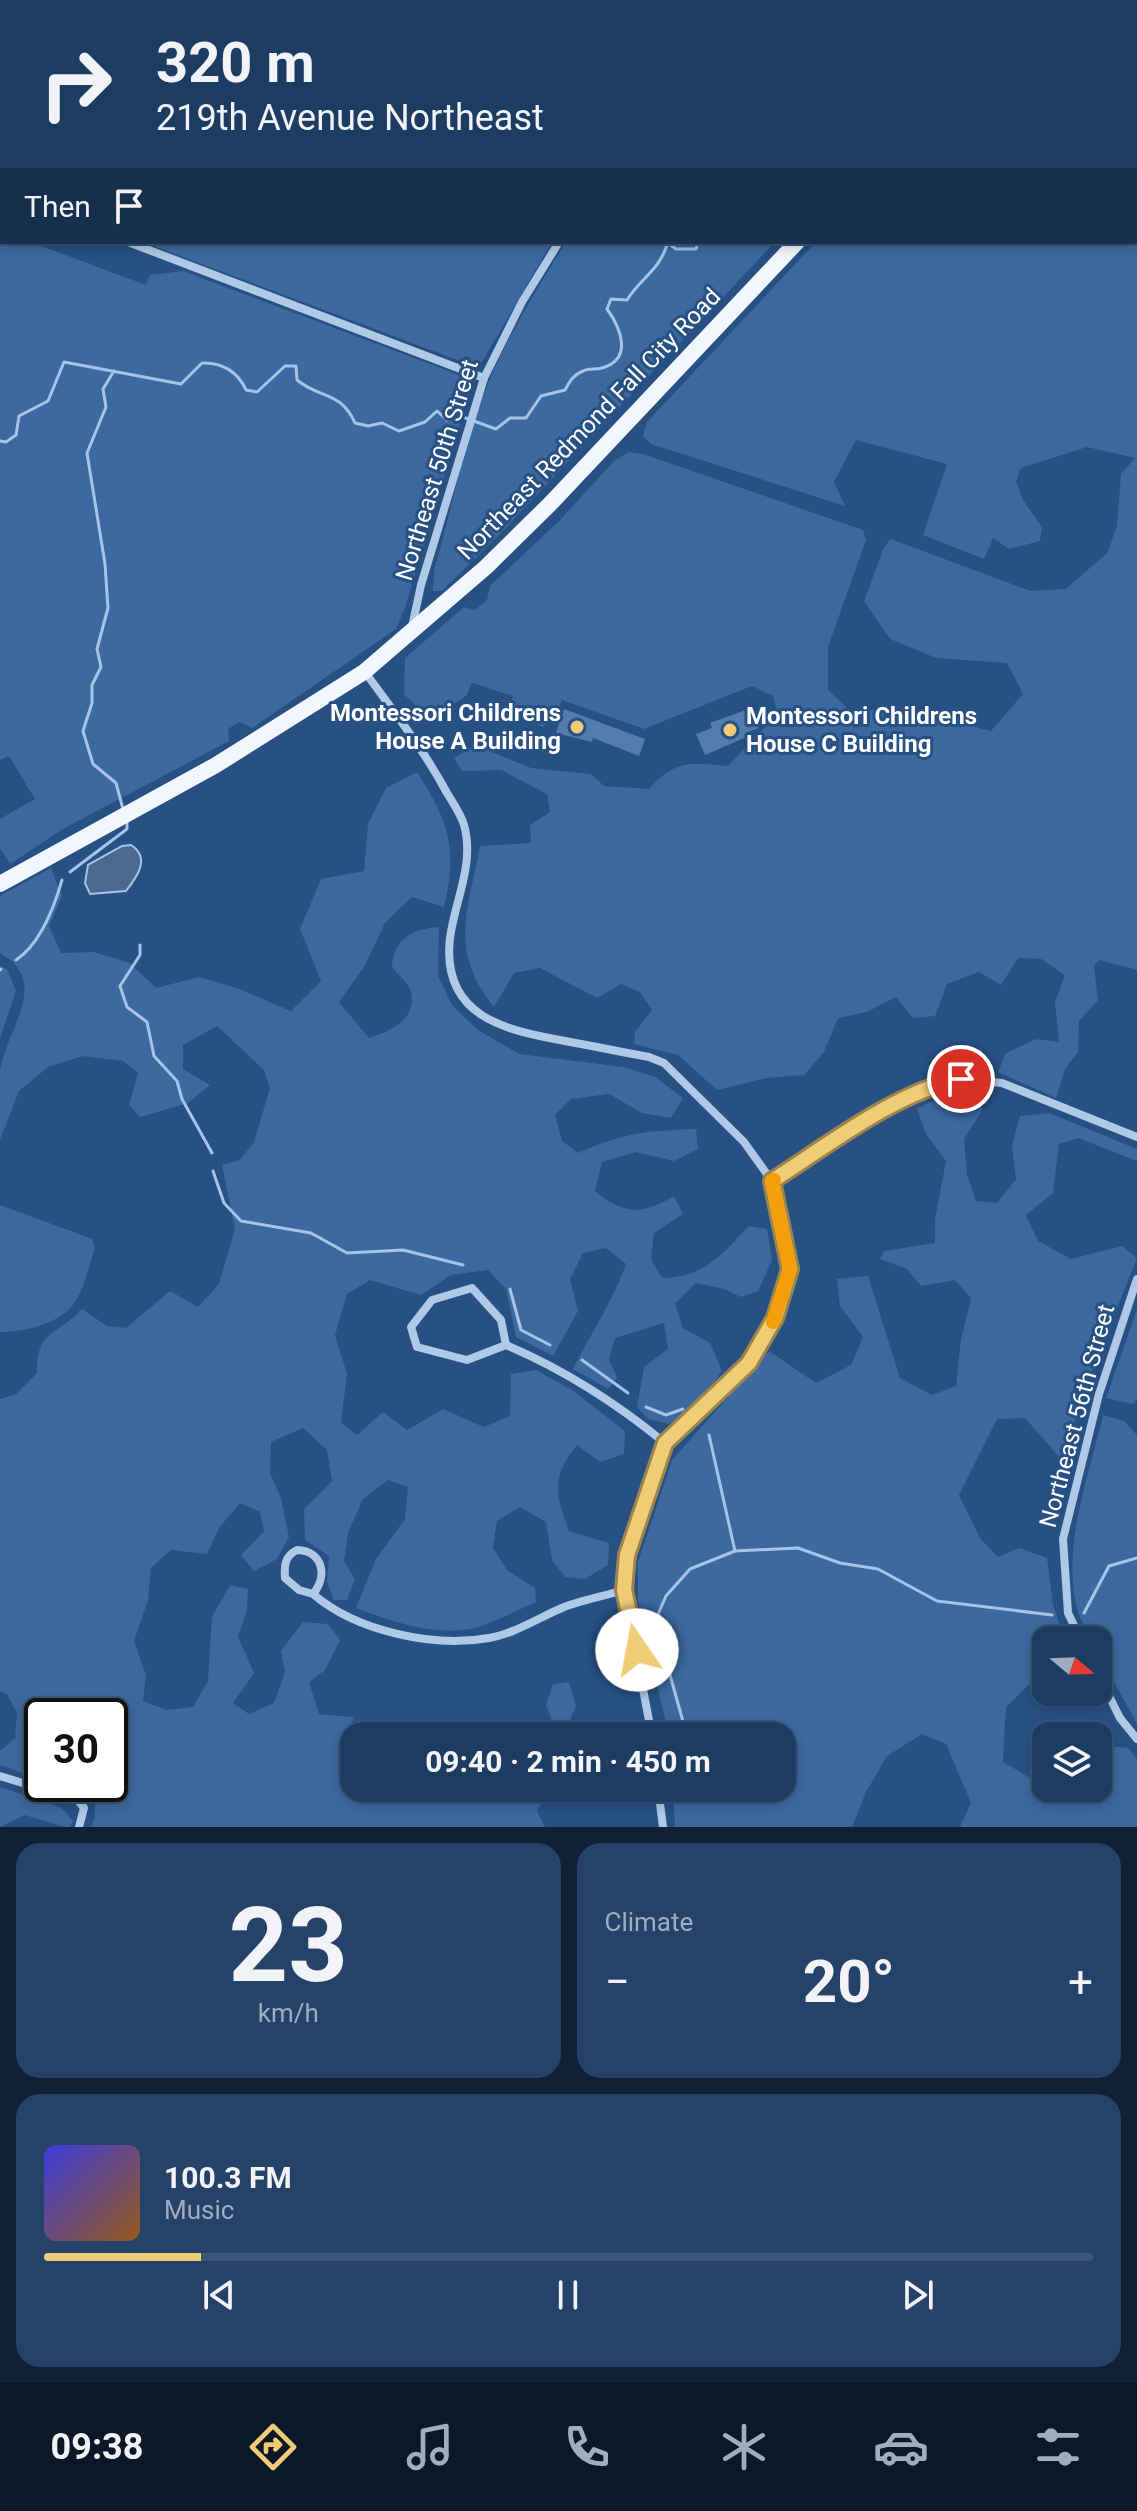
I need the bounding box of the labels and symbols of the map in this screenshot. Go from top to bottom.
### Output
street label: Northeast Redmond Fall City Road [452,283,726,565]
street label: Northeast 50th Street [390,356,484,584]
place label: Montessori Childrens House A Building [330,699,561,755]
place label: Montessori Childrens House C Building [746,702,977,758]
marker: Montessori Childrens House A Building [568,718,586,736]
marker: Montessori Childrens House C Building [721,721,739,739]
pin [927,1045,995,1113]
street label: Northeast 56th Street [1034,1301,1120,1531]
position arrow [595,1608,679,1692]
north arrow [1032,1626,1112,1706]
speed limit sign: 30 [24,1698,128,1802]

